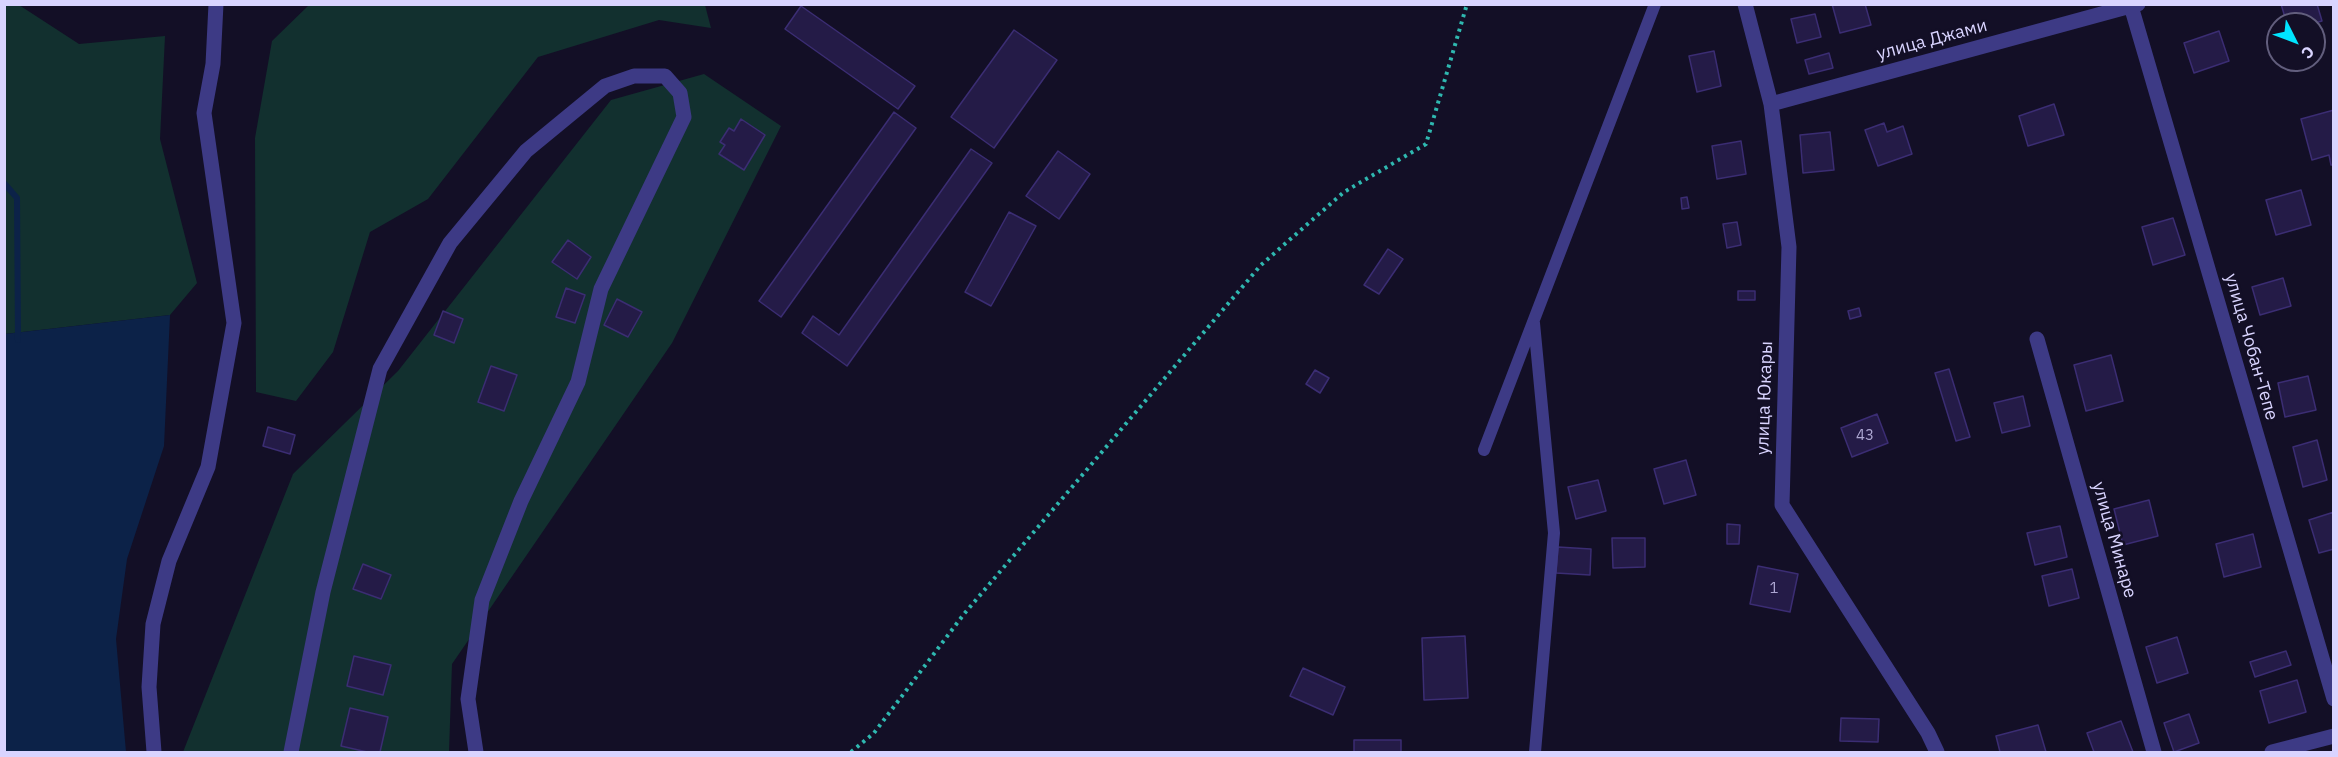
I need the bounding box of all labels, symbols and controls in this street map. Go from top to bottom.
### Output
north arrow [2266,12,2326,72]
street label: улица Джами [1874,15,1990,65]
text: С [2297,42,2319,63]
street label: улица Чобан-Тепе [2220,271,2282,423]
street label: улица Юкары [1752,341,1778,455]
house number: 43 [1856,427,1874,445]
street label: улица Минаре [2087,479,2141,601]
house number: 1 [1770,580,1778,598]

